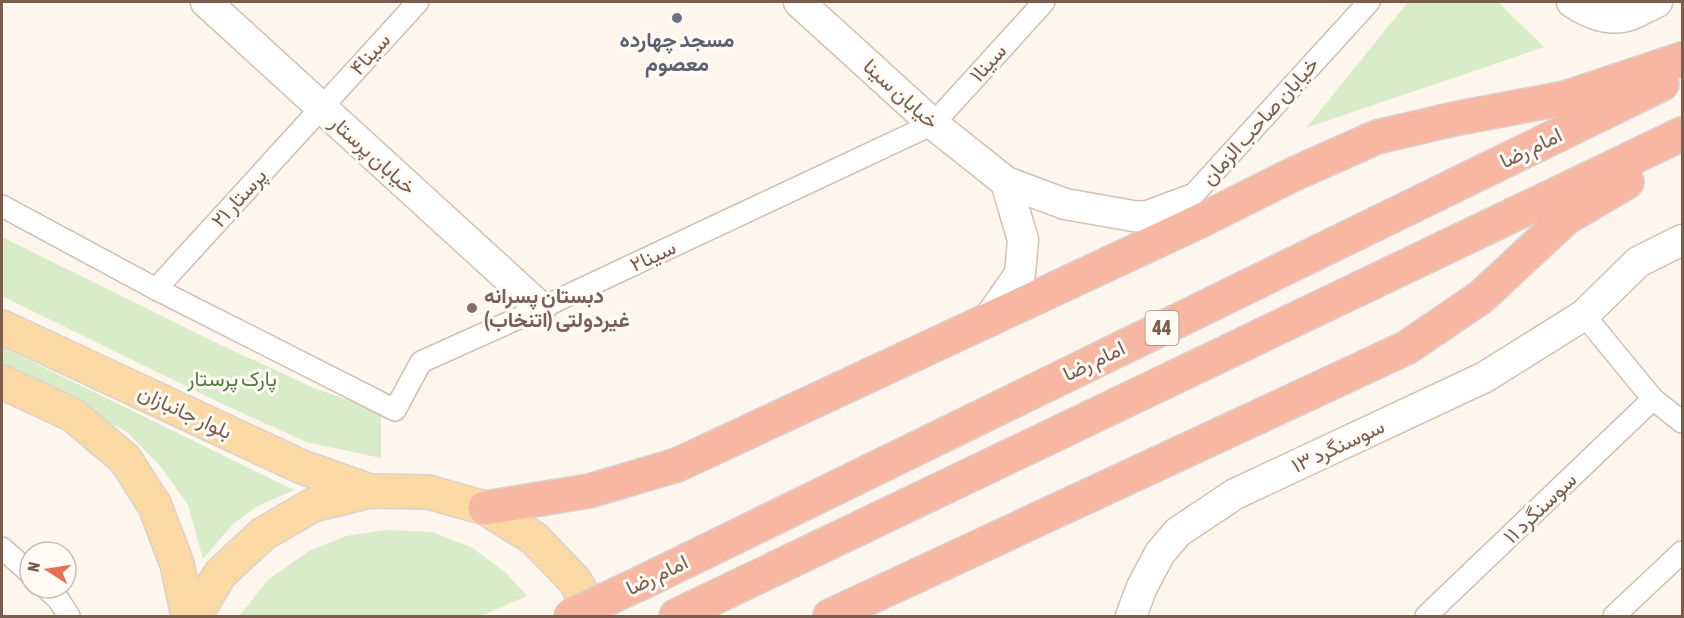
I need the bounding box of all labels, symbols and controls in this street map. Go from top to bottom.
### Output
marker: مسجد چهارده معصوم [670,11,684,25]
street label: سینا۴ [344,27,395,80]
place label: مسجد چهارده معصوم [620,27,734,78]
street label: سینا۱ [964,38,1011,87]
street label: خیابان صاحب الزمان [1196,51,1324,191]
street label: خیابان سینا [859,53,944,134]
street label: خیابان پرستار [323,109,421,201]
street label: امام رضا [1496,122,1567,175]
street label: پرستار ۲۱ [206,163,273,234]
street label: سینا۲ [626,234,680,277]
place label: دبستان پسرانه غیردولتی (اتنخاب) [484,283,630,333]
marker: دبستان پسرانه غیردولتی (اتنخاب) [465,301,479,315]
road number: 44 [1146,311,1178,345]
street label: امام رضا [1059,335,1130,388]
park label: پارک پرستار [186,366,277,393]
street label: بلوار جانبازان [134,379,236,445]
street label: سوسنگرد ۱۳ [1287,413,1389,479]
street label: سوسنگرد ۱۱ [1498,467,1582,549]
north arrow [18,540,78,600]
street label: امام رضا [622,549,693,602]
text: N [24,560,43,573]

